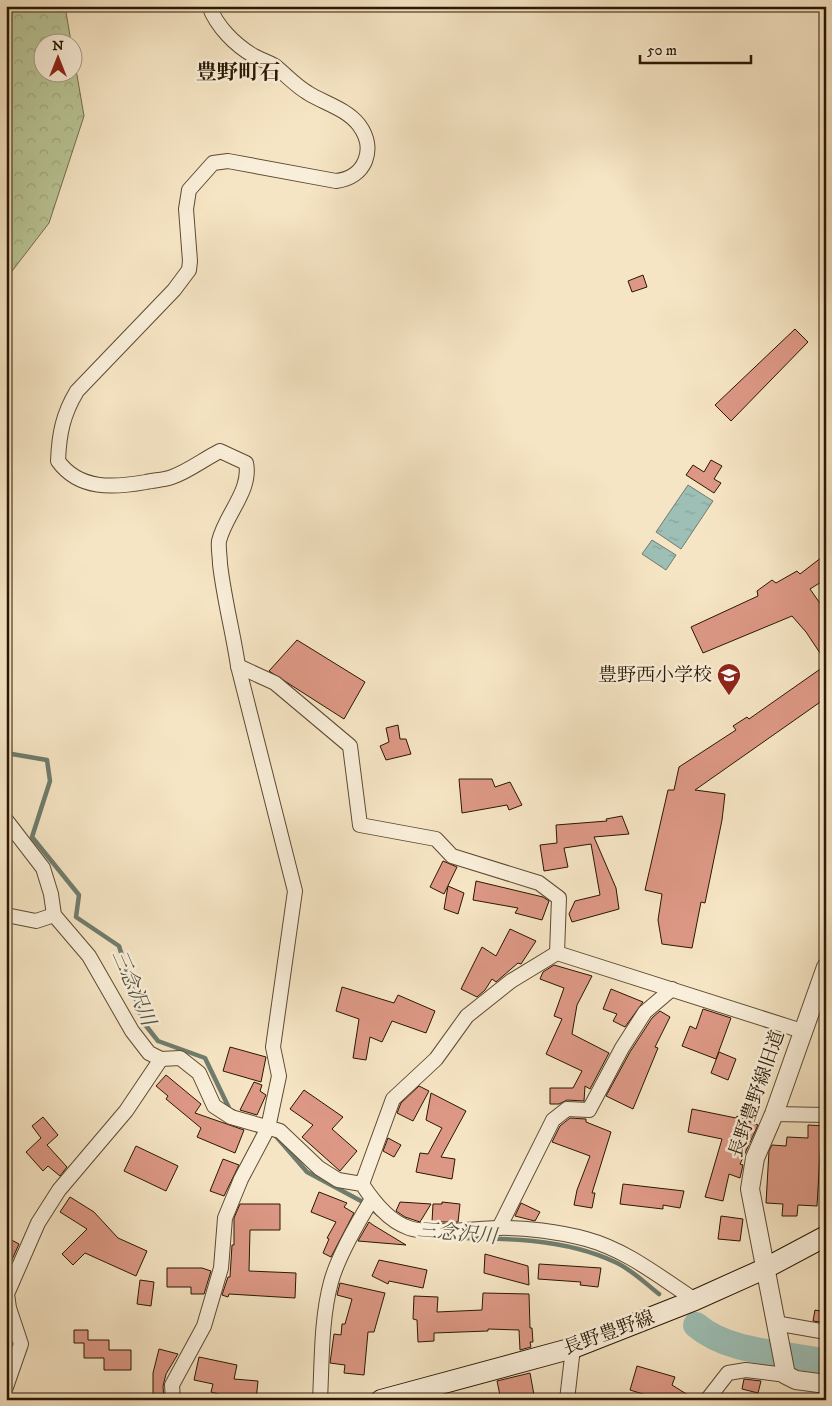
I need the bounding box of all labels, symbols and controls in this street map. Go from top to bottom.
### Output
north arrow [32,32,82,82]
scale bar [640,32,751,64]
text: N [52,37,64,55]
text: 50 m [647,41,677,60]
district label: 豊野町石 [196,60,280,86]
school or university icon: 豊野西小学校 [716,662,742,696]
place label: 豊野西小学校 [598,664,712,687]
water label: 三念沢川 [106,946,161,1032]
street label: 長野豊野線旧道 [724,1027,790,1161]
water label: 三念沢川 [416,1218,500,1250]
street label: 長野豊野線 [560,1306,658,1360]

